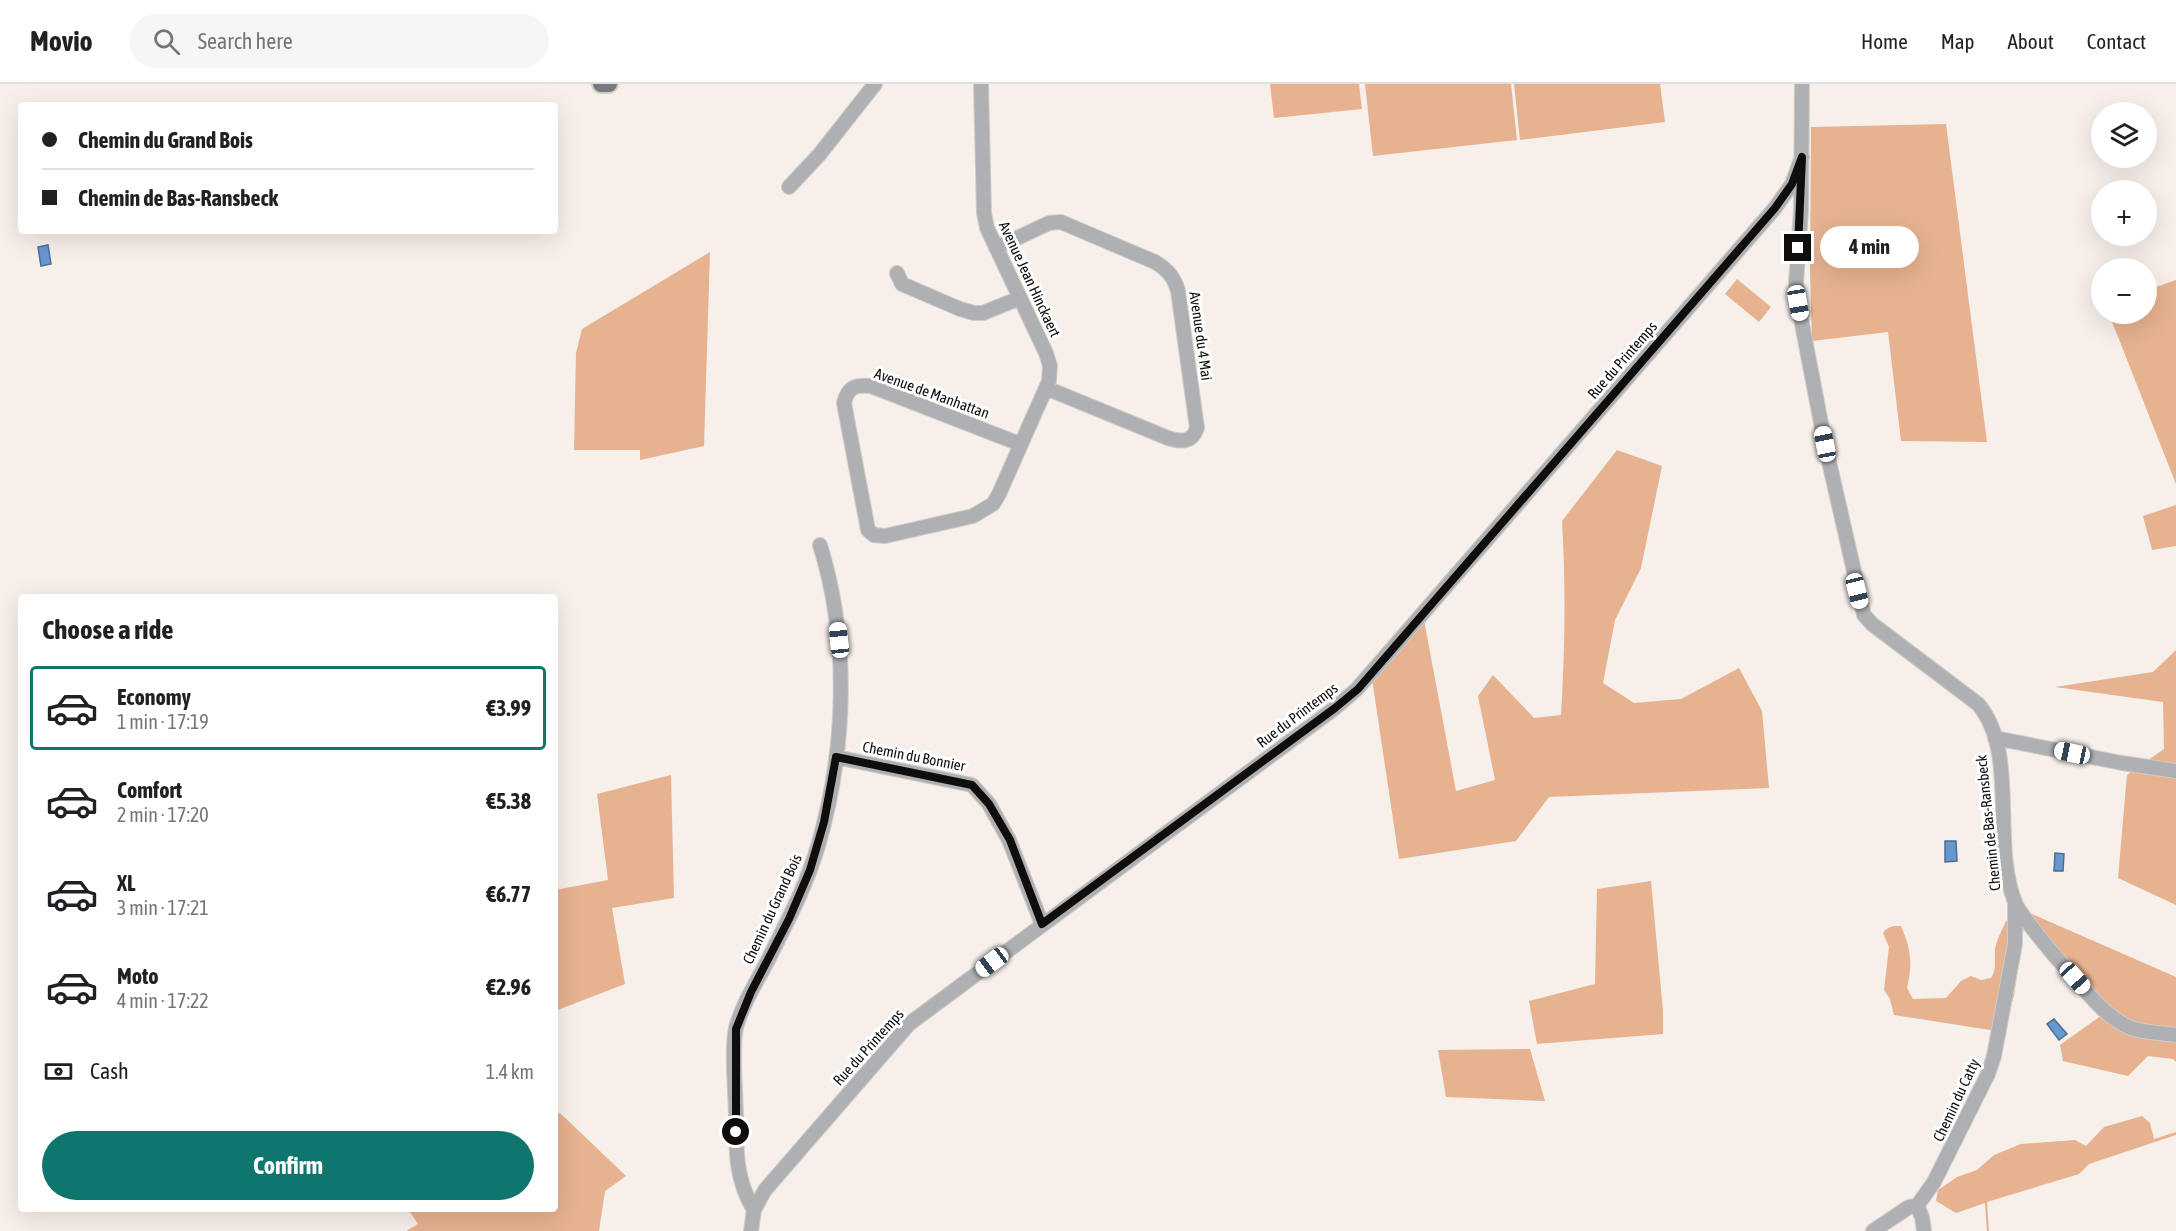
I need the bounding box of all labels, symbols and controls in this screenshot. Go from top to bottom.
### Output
search box [129,14,549,68]
text: Movio [30,25,93,57]
icon: search [150,25,183,58]
text: Search here [198,28,293,54]
text: Home [1861,29,1908,53]
text: Map [1941,29,1975,53]
text: About [2008,29,2054,53]
text: Contact [2087,29,2146,53]
map controls [2091,102,2157,324]
button: layers [2091,102,2157,168]
text: Chemin du Grand Bois [78,127,253,153]
button: + [2091,180,2157,246]
text: Chemin de Bas-Ransbeck [78,185,278,211]
street label: Avenue Jean Hinckaert [996,219,1064,339]
callout: 4 min [1819,227,1918,269]
route end [1784,234,1811,261]
text: 4 min [1849,235,1890,258]
button: − [2091,258,2157,324]
car [1786,284,1810,322]
street label: Avenue du 4 Mai [1186,290,1216,382]
street label: Rue du Printemps [1584,318,1660,402]
street label: Avenue de Manhattan [872,364,992,422]
car [1813,425,1837,463]
car [1844,571,1870,611]
text: Choose a ride [42,614,174,645]
car [828,621,850,659]
street label: Rue du Printemps [1253,679,1341,751]
icon: car [45,681,99,735]
text: Economy [117,684,191,710]
text: €3.99 [486,695,531,721]
text: 1 min · 17:19 [117,710,209,733]
street label: Chemin du Bonnier [861,738,967,774]
car [2053,740,2091,766]
street label: Chemin de Bas-Ransbeck [1972,754,2004,892]
icon: car [45,774,99,828]
text: Comfort [117,777,182,803]
text: €5.38 [486,788,531,814]
text: 2 min · 17:20 [117,803,209,826]
street label: Chemin du Grand Bois [739,851,805,967]
icon: car [45,867,99,921]
text: XL [117,870,135,896]
text: €6.77 [486,881,531,907]
text: 3 min · 17:21 [117,896,209,919]
car [972,944,1012,980]
car [2056,959,2094,997]
icon: car [45,960,99,1014]
text: Moto [117,963,159,989]
text: €2.96 [486,974,531,1000]
text: 4 min · 17:22 [117,989,209,1012]
street label: Rue du Printemps [829,1005,907,1089]
icon: cash [42,1055,75,1088]
street label: Chemin du Catty [1929,1056,1983,1144]
text: Cash [90,1058,129,1084]
text: 1.4 km [486,1060,534,1083]
route start [722,1118,749,1145]
button: Confirm [42,1131,534,1200]

